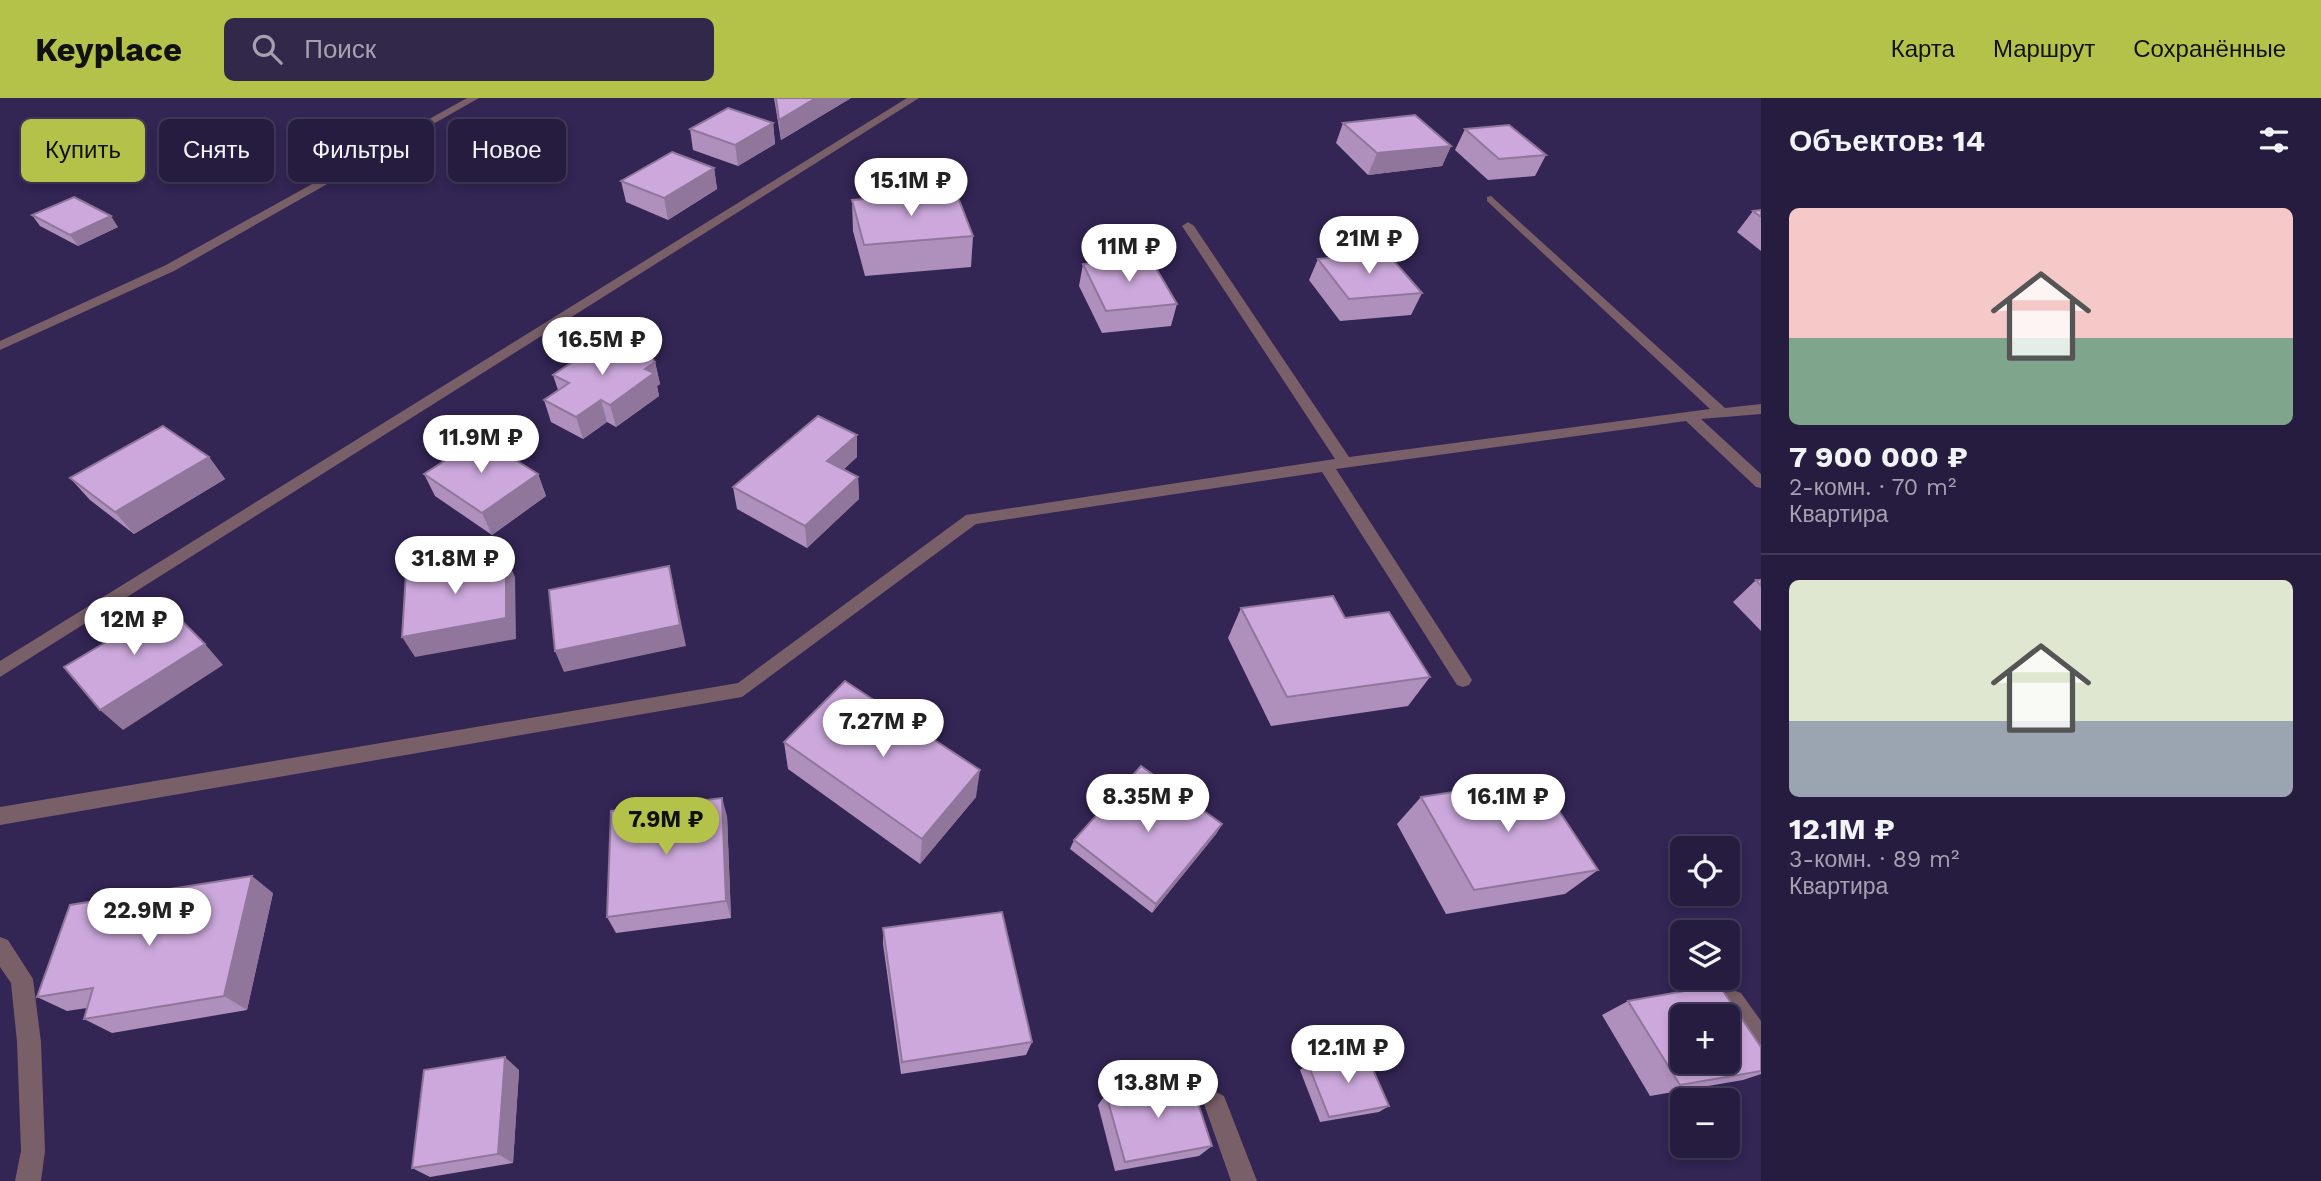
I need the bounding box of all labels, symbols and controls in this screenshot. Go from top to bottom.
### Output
search box [224,18,714,81]
text: Keyplace [35,30,182,69]
icon: search [248,30,286,68]
text: Поиск [304,34,376,64]
text: Карта [1891,35,1955,63]
text: Маршрут [1993,35,2095,63]
text: Сохранённые [2133,35,2286,63]
chip: Купить [21,119,145,182]
chip: Снять [159,119,274,182]
chip: Фильтры [288,119,434,182]
chip: Новое [448,119,566,182]
icon: filters [2255,121,2293,159]
text: Объектов: 14 [1789,123,1985,158]
pin: 15.1M ₽ [846,158,976,218]
text: 15.1M ₽ [871,167,951,194]
pin: 21M ₽ [1320,216,1418,276]
pin: 11M ₽ [1080,225,1178,284]
text: 21M ₽ [1336,225,1402,252]
text: 11M ₽ [1097,233,1161,260]
icon: home [1978,253,2104,379]
pin: 16.5M ₽ [537,317,667,377]
text: 16.5M ₽ [558,326,646,353]
pin: 11.9M ₽ [416,416,546,475]
text: 11.9M ₽ [439,424,523,451]
text: 7 900 000 ₽ [1789,439,1968,474]
text: 2-комн. · 70 m² [1789,474,1956,501]
text: Квартира [1789,501,1888,528]
pin: 31.8M ₽ [390,536,520,596]
text: 31.8M ₽ [411,545,499,572]
pin: 12M ₽ [85,598,183,657]
text: 12M ₽ [101,606,167,633]
icon: home [1978,625,2104,751]
pin: 7.27M ₽ [818,700,948,759]
text: 7.27M ₽ [839,708,927,735]
pin: 8.35M ₽ [1083,774,1213,834]
pin: 16.1M ₽ [1443,774,1573,834]
text: 8.35M ₽ [1102,783,1194,810]
text: 16.1M ₽ [1467,783,1549,810]
pin: 7.9M ₽ [609,798,723,857]
text: 7.9M ₽ [628,806,704,833]
text: 12.1M ₽ [1789,811,1895,846]
map controls [1670,836,1740,1158]
button: locate [1670,836,1740,906]
text: 3-комн. · 89 m² [1789,846,1959,873]
text: Квартира [1789,873,1888,900]
pin: 22.9M ₽ [84,888,214,948]
text: 22.9M ₽ [103,897,195,924]
button: layers [1670,920,1740,990]
button: + [1670,1004,1740,1074]
pin: 12.1M ₽ [1283,1026,1413,1085]
text: 12.1M ₽ [1307,1034,1389,1061]
pin: 13.8M ₽ [1093,1060,1223,1120]
text: 13.8M ₽ [1114,1069,1202,1096]
button: − [1670,1088,1740,1158]

